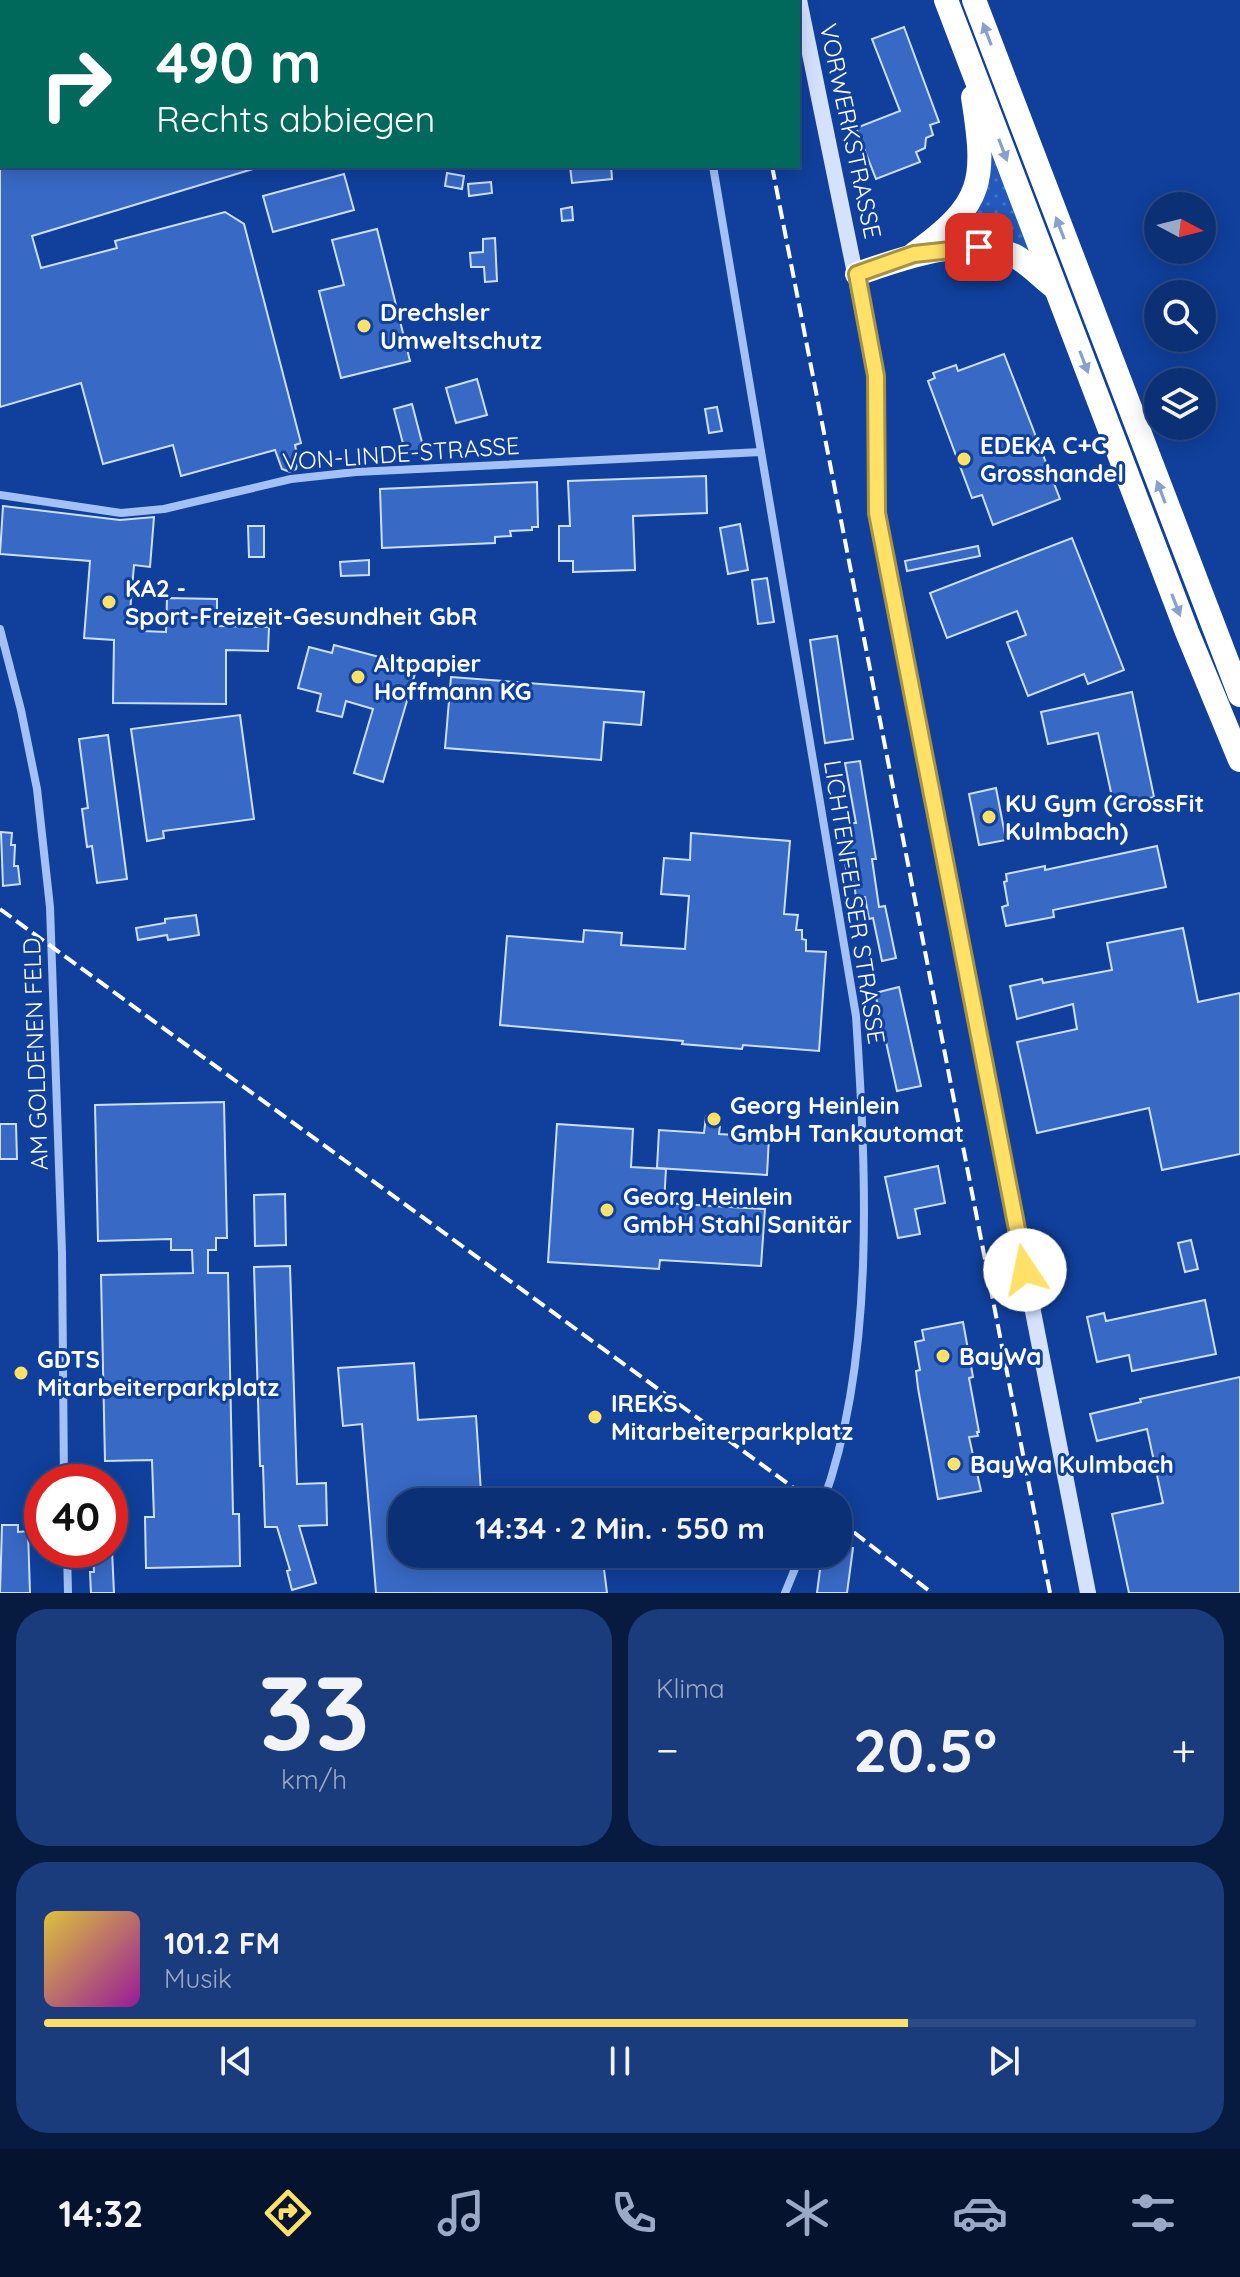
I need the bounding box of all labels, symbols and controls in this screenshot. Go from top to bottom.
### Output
street label: VORWERKSTRASSE [814,21,888,241]
one-way arrow [980,22,993,46]
text: 490 m [156,27,321,97]
icon: right [24,32,128,136]
text: Rechts abbiegen [156,96,435,141]
one-way arrow [997,138,1010,162]
north arrow [1144,192,1216,264]
map controls [1144,192,1216,440]
pin [945,213,1013,281]
one-way arrow [1053,216,1066,240]
icon: arrive [957,225,1001,269]
button: search [1144,280,1216,352]
place label: Drechsler Umweltschutz [380,297,542,355]
marker: Drechsler Umweltschutz [355,317,373,335]
one-way arrow [1078,350,1091,374]
button: layers [1144,368,1216,440]
street label: VON-LINDE-STRASSE [281,430,521,476]
place label: EDEKA C+C Grosshandel [980,430,1124,488]
marker: EDEKA C+C Grosshandel [955,450,973,468]
one-way arrow [1154,480,1167,504]
place label: KA2 - Sport-Freizeit-Gesundheit GbR [125,573,477,631]
marker: KA2 - Sport-Freizeit-Gesundheit GbR [100,593,118,611]
one-way arrow [1170,593,1183,617]
place label: Altpapier Hoffmann KG [374,648,531,706]
marker: Altpapier Hoffmann KG [349,668,367,686]
street label: LICHTENFELSER STRASSE [818,758,892,1046]
place label: KU Gym (CrossFit Kulmbach) [1005,788,1204,846]
marker: KU Gym (CrossFit Kulmbach) [980,808,998,826]
street label: AM GOLDENEN FELD [16,937,54,1171]
place label: Georg Heinlein GmbH Tankautomat [730,1090,964,1148]
marker: Georg Heinlein GmbH Tankautomat [705,1110,723,1128]
place label: Georg Heinlein GmbH Stahl Sanitär [623,1181,852,1239]
marker: Georg Heinlein GmbH Stahl Sanitär [598,1201,616,1219]
position arrow [983,1228,1067,1312]
place label: BayWa [959,1341,1041,1371]
place label: GDTS Mitarbeiterparkplatz [37,1344,279,1402]
marker: BayWa [934,1347,952,1365]
marker: GDTS Mitarbeiterparkplatz [12,1364,30,1382]
place label: IREKS Mitarbeiterparkplatz [611,1388,853,1446]
marker: IREKS Mitarbeiterparkplatz [586,1408,604,1426]
place label: BayWa Kulmbach [970,1449,1174,1479]
marker: BayWa Kulmbach [945,1455,963,1473]
speed limit sign: 40 [24,1464,128,1568]
text: 14:34 · 2 Min. · 550 m [475,1509,765,1547]
text: 33 [258,1646,370,1776]
text: Klima [656,1672,725,1705]
text: 20.5° [853,1712,997,1787]
text: − [656,1722,679,1777]
text: + [1171,1722,1196,1777]
text: km/h [281,1763,347,1796]
text: 101.2 FM [164,1924,280,1962]
text: Musik [164,1962,232,1995]
icon: previous [214,2039,258,2083]
icon: pause [598,2039,642,2083]
icon: next [982,2039,1026,2083]
icon: directions [260,2185,316,2241]
icon: music [433,2185,489,2241]
icon: phone [606,2185,662,2241]
icon: climate [779,2185,835,2241]
icon: car [952,2185,1008,2241]
icon: filters [1125,2185,1181,2241]
text: 14:32 [59,2191,143,2236]

